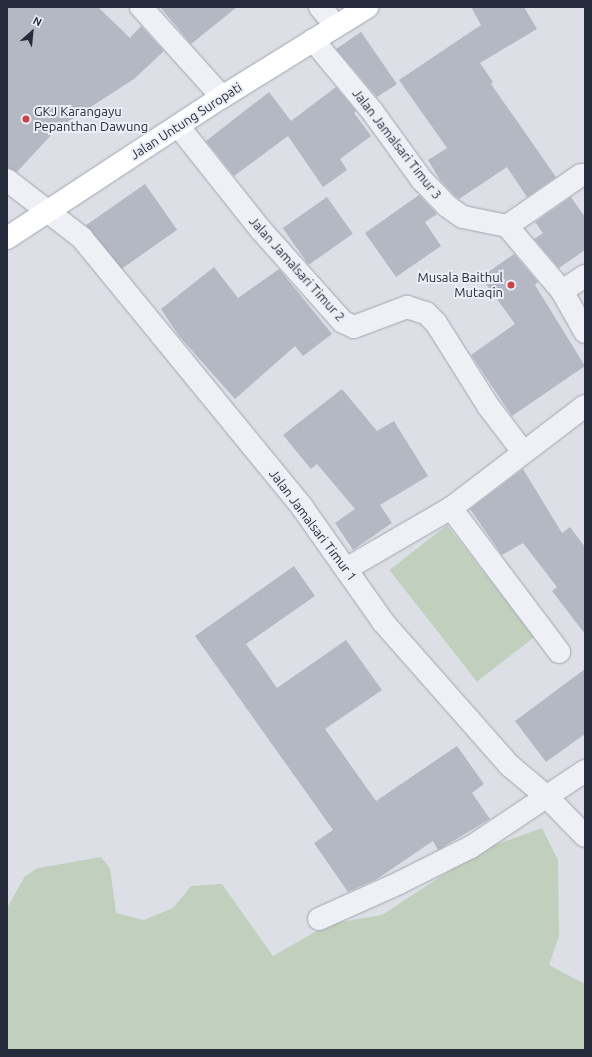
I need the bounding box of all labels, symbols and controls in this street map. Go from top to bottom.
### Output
north arrow [12,12,52,52]
text: N [31,14,44,29]
street label: Jalan Untung Suropati [127,79,245,163]
street label: Jalan Jamalsari Timur 3 [349,86,445,202]
place label: GKJ Karangayu Pepanthan Dawung [34,104,148,135]
marker: GKJ Karangayu Pepanthan Dawung [21,114,31,124]
street label: Jalan Jamalsari Timur 2 [246,213,348,325]
place label: Musala Baithul Mutaqin [417,270,503,301]
marker: Musala Baithul Mutaqin [506,280,516,290]
street label: Jalan Jamalsari Timur 1 [266,466,360,584]

